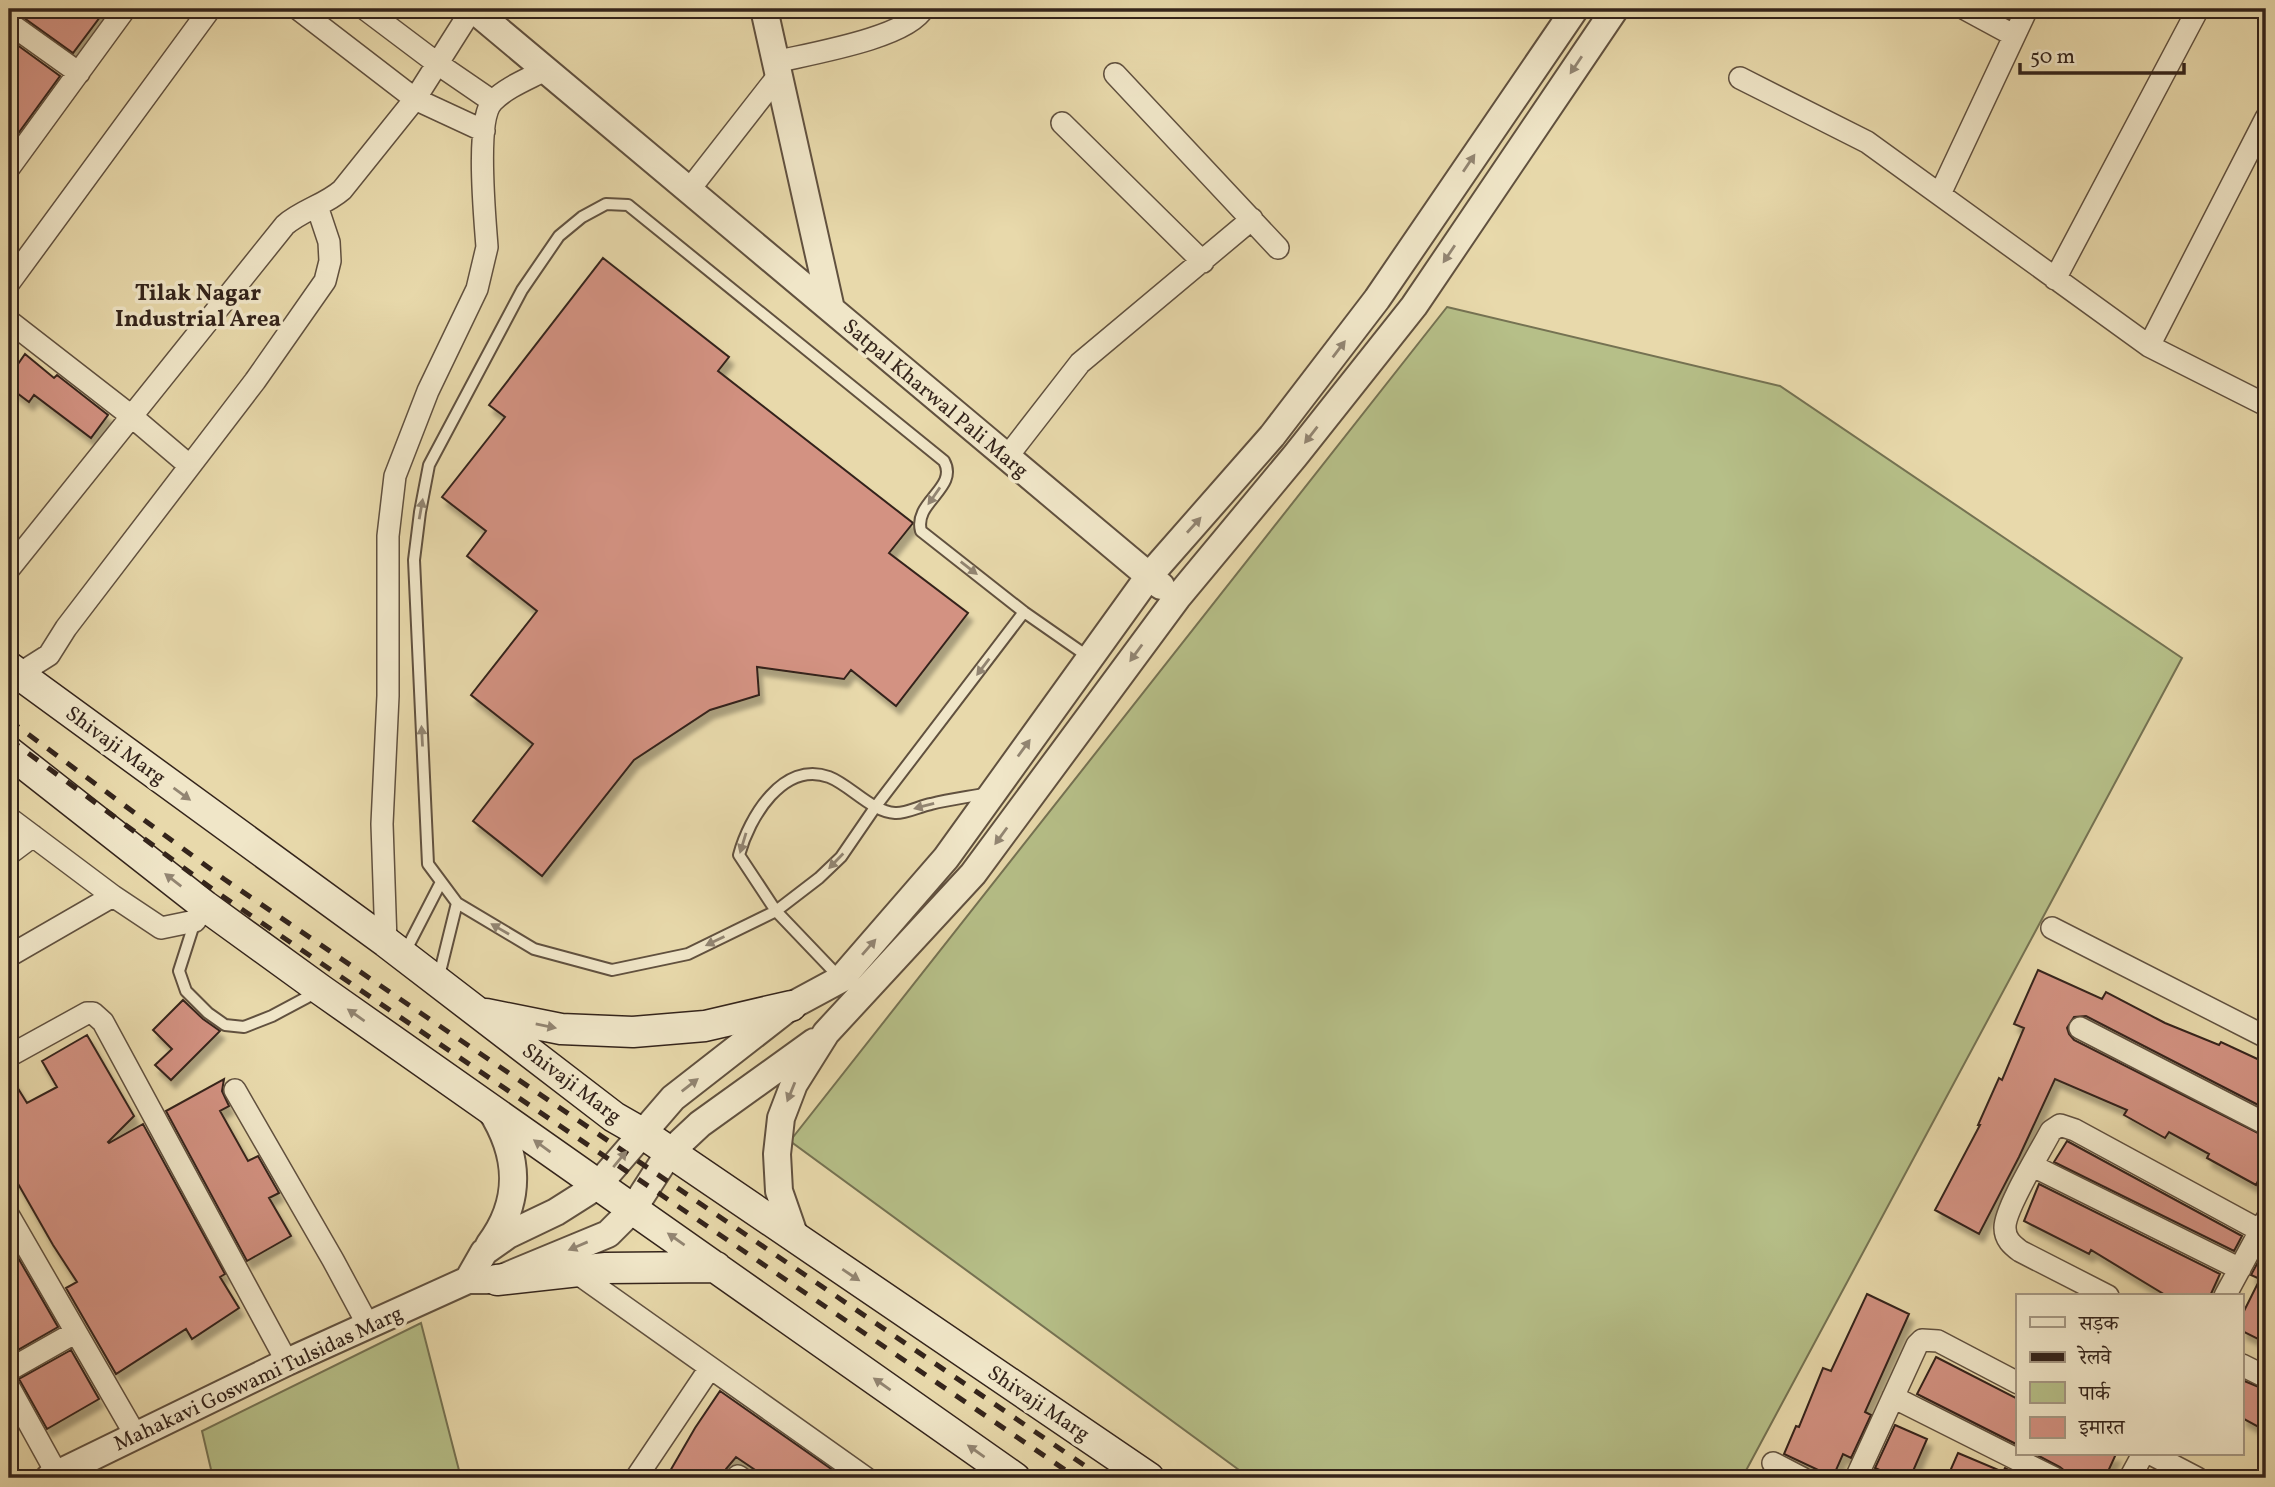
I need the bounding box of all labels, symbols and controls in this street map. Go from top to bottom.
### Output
scale bar [2020,32,2184,76]
text: 50 m [2030,43,2075,72]
one-way arrow [1569,56,1583,74]
one-way arrow [1462,154,1476,172]
one-way arrow [1443,244,1456,263]
district label: Tilak Nagar Industrial Area [115,278,281,336]
street label: Satpal Kharwal Pali Marg [836,313,1034,486]
one-way arrow [1331,341,1346,359]
one-way arrow [1304,425,1319,443]
one-way arrow [927,487,941,505]
one-way arrow [416,498,427,520]
one-way arrow [1186,516,1202,534]
one-way arrow [959,561,977,576]
one-way arrow [1129,644,1143,662]
one-way arrow [975,657,990,675]
street label: Shivaji Marg [59,700,171,793]
one-way arrow [416,724,427,746]
one-way arrow [1017,739,1031,758]
one-way arrow [173,786,191,801]
one-way arrow [913,801,935,812]
one-way arrow [994,827,1008,845]
one-way arrow [737,833,747,854]
one-way arrow [829,852,845,869]
one-way arrow [164,873,182,888]
one-way arrow [490,923,510,935]
one-way arrow [705,935,725,947]
one-way arrow [861,938,877,956]
one-way arrow [347,1008,365,1022]
one-way arrow [535,1021,557,1032]
street label: Shivaji Marg [515,1037,627,1131]
one-way arrow [681,1077,699,1092]
one-way arrow [786,1081,797,1102]
one-way arrow [533,1139,551,1153]
one-way arrow [612,1151,627,1168]
one-way arrow [667,1232,685,1246]
one-way arrow [567,1241,588,1252]
one-way arrow [842,1268,860,1282]
legend [2016,1294,2244,1456]
street label: Mahakavi Goswami Tulsidas Marg [109,1299,408,1459]
text: सड़क [2078,1310,2119,1339]
text: रेलवे [2076,1344,2113,1373]
street label: Shivaji Marg [981,1359,1095,1449]
one-way arrow [873,1378,891,1392]
text: पार्क [2078,1380,2111,1409]
text: इमारत [2078,1414,2126,1443]
one-way arrow [967,1444,985,1458]

